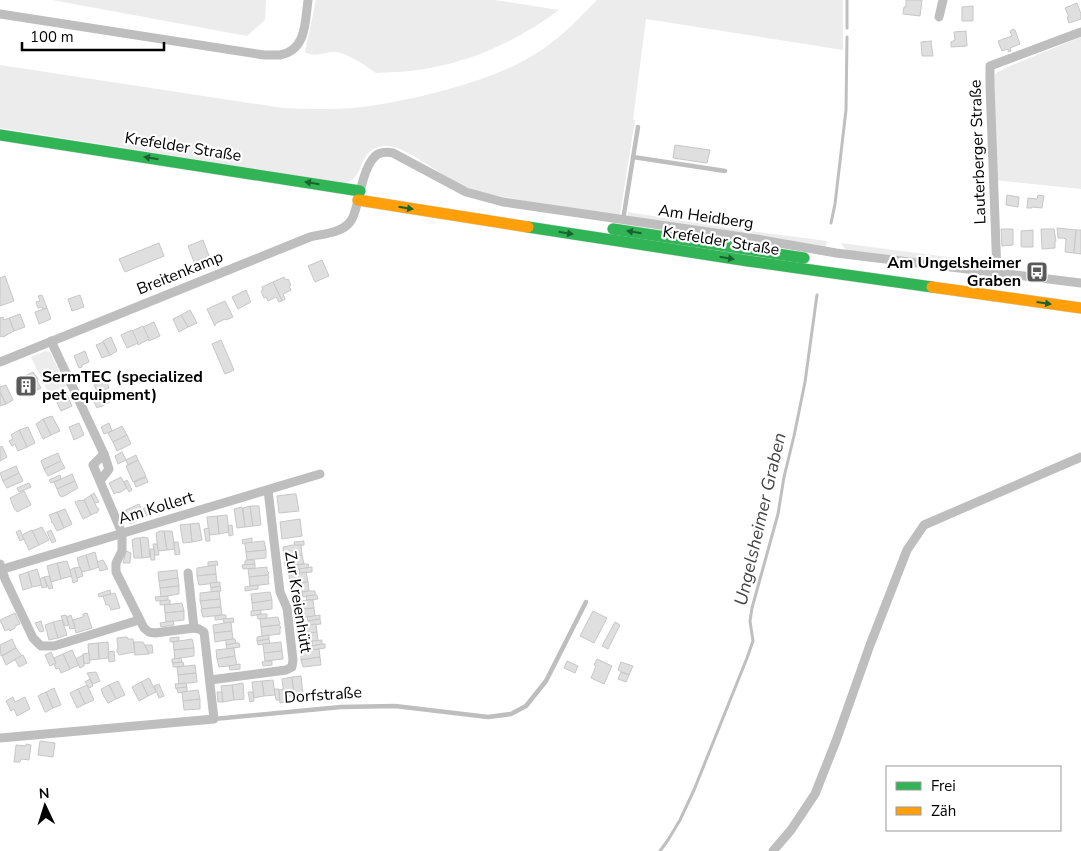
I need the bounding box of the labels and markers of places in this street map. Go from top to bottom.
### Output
place label: Am Ungelsheimer Graben [887,252,1022,292]
bus stop icon: Am Ungelsheimer Graben [1025,260,1049,284]
place label: SermTEC (specialized pet equipment) [42,366,203,406]
building icon: SermTEC (specialized pet equipment) [14,374,38,398]

